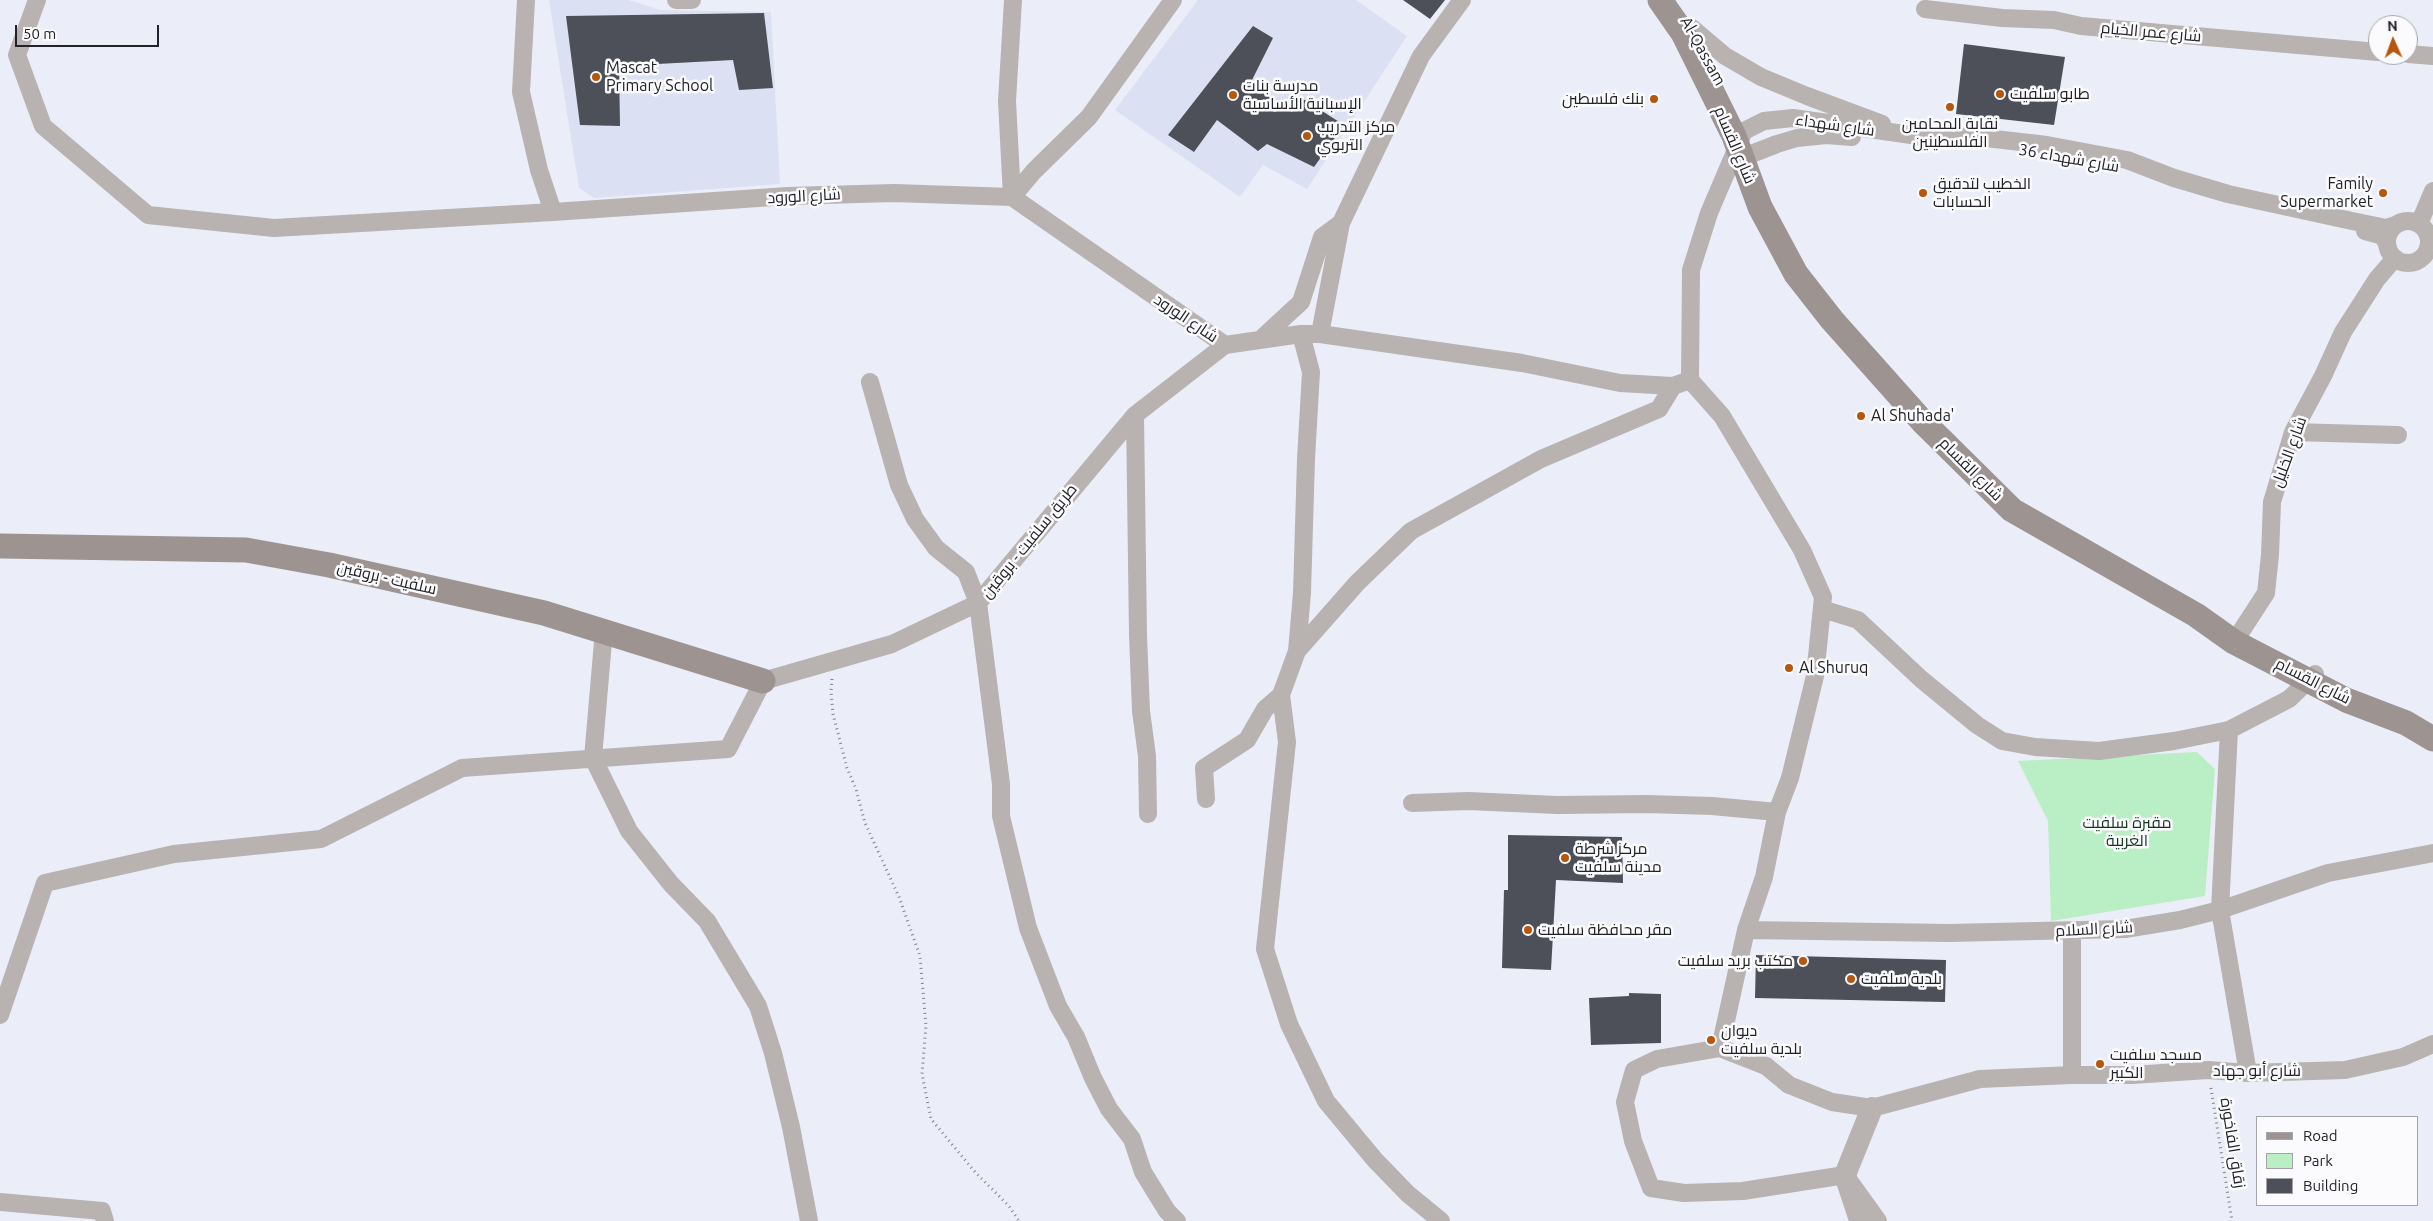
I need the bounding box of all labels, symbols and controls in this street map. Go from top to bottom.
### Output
street label: Al-Qassam [1676,13,1730,89]
scale bar [18,15,161,47]
north arrow [2368,15,2418,65]
street label: شارع عمر الخيام [2100,18,2202,46]
text: N [2387,18,2398,34]
text: 50 m [23,25,56,42]
place label: Mascat Primary School [606,58,713,96]
marker: Mascat Primary School [590,71,602,83]
place label: مدرسة بنات الإسبانية الأساسية [1243,76,1362,114]
place label: طابو سلفيت [2010,84,2090,104]
marker: طابو سلفيت [1994,88,2006,100]
marker: مدرسة بنات الإسبانية الأساسية [1227,89,1239,101]
place label: بنك فلسطين [1562,89,1644,109]
marker: بنك فلسطين [1648,93,1660,105]
marker: نقابة المحامين الفلسطينين [1944,101,1956,113]
street label: شارع القسام [1710,103,1760,187]
street label: شارع شهداء [1794,110,1876,140]
place label: نقابة المحامين الفلسطينين [1902,114,1998,152]
place label: مركز التدريب التربوي [1317,117,1395,155]
marker: مركز التدريب التربوي [1301,130,1313,142]
street label: شارع شهداء 36 [2017,140,2121,176]
place label: الخطيب لتدقيق الحسابات [1933,174,2031,212]
place label: Family Supermarket [2280,174,2373,212]
street label: شارع الورود [767,184,841,208]
marker: الخطيب لتدقيق الحسابات [1917,187,1929,199]
marker: Family Supermarket [2377,187,2389,199]
street label: شارع الورود [1150,290,1222,346]
place label: Al Shuhada' [1871,406,1954,426]
marker: Al Shuhada' [1855,410,1867,422]
street label: شارع الخليل [2267,414,2311,490]
street label: شارع القسام [1935,433,2007,505]
street label: طريق سلفيت - بروقين [977,480,1081,602]
street label: سلفيت - بروقين [335,557,439,599]
street label: شارع القسام [2272,654,2354,708]
place label: Al Shuruq [1799,658,1868,678]
marker: Al Shuruq [1783,662,1795,674]
park label: مقبرة سلفيت الغربية [2082,813,2172,851]
place label: مركز شرطة مدينة سلفيت [1575,839,1662,877]
marker: مركز شرطة مدينة سلفيت [1559,852,1571,864]
street label: شارع السلام [2055,917,2133,941]
place label: مقر محافظة سلفيت [1538,920,1672,940]
marker: مقر محافظة سلفيت [1522,924,1534,936]
place label: مكتب بريد سلفيت [1678,951,1793,971]
marker: مكتب بريد سلفيت [1797,955,1809,967]
place label: بلدية سلفيت [1861,969,1942,989]
marker: بلدية سلفيت [1845,973,1857,985]
place label: ديوان بلدية سلفيت [1721,1021,1802,1059]
marker: ديوان بلدية سلفيت [1705,1034,1717,1046]
place label: مسجد سلفيت الكبير [2110,1045,2202,1083]
marker: مسجد سلفيت الكبير [2094,1058,2106,1070]
street label: شارع أبو جهاد [2213,1061,2301,1081]
street label: زقاق الفاخورة [2216,1096,2250,1190]
legend [2256,1116,2418,1206]
text: Road [2303,1127,2338,1144]
text: Park [2303,1152,2333,1169]
text: Building [2303,1177,2358,1194]

